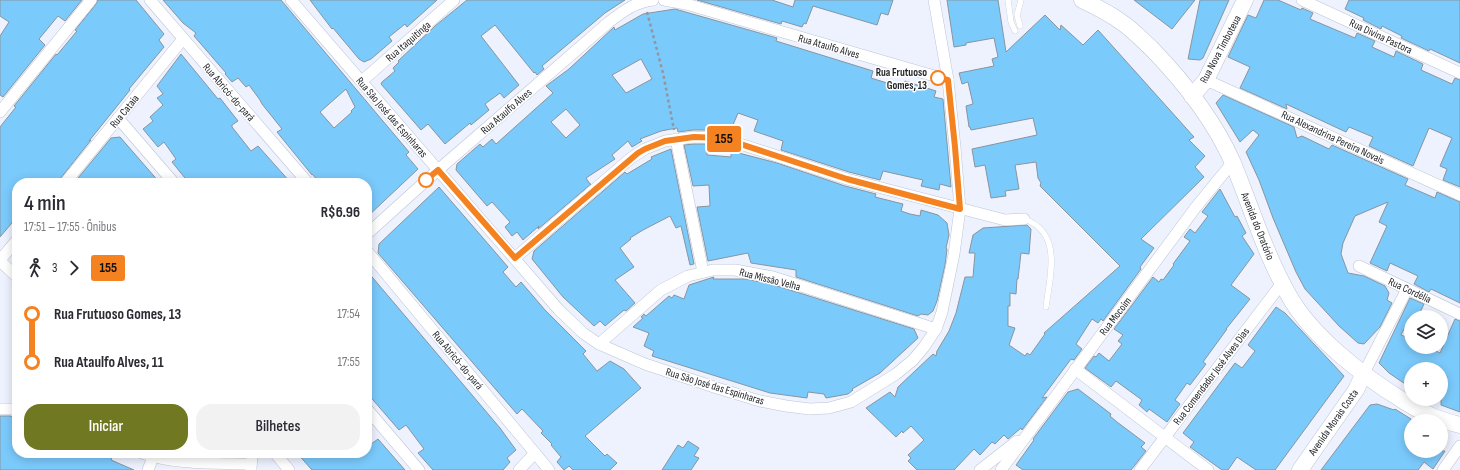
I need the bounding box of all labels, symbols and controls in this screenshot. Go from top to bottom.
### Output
street label: Rua Nova Timboteua [1197,13,1244,85]
street label: Rua Divina Pastora [1347,16,1414,57]
street label: Rua Itaquitinga [383,18,433,64]
street label: Rua Ataulfo Alves [797,32,861,61]
street label: Rua Abricó-do-pará [200,61,257,124]
place label: Rua Frutuoso Gomes, 13 [876,66,927,92]
marker: Rua Frutuoso Gomes, 13 [930,70,946,86]
street label: Rua São José das Espinharas [353,74,430,160]
street label: Rua Ataulfo Alves [478,86,535,137]
street label: Rua Cataia [107,92,142,131]
street label: Rua Alexandrina Pereira Novais [1279,108,1386,167]
line badge: 155 [701,126,747,152]
text: 155 [715,130,733,147]
unlabelled marker [418,172,434,188]
text: 4 min [24,190,66,217]
street label: Avenida do Oratório [1238,190,1277,262]
text: R$6.96 [321,203,360,222]
text: 17:51 – 17:55 · Ônibus [24,219,116,235]
icon: walk [24,257,46,279]
icon: forward [63,257,85,279]
text: 155 [99,259,117,276]
text: 3 [52,260,57,276]
street label: Rua Missão Velha [738,266,802,293]
street label: Rua Cordélia [1386,275,1433,306]
street label: Rua Mocoim [1097,295,1134,338]
text: Rua Frutuoso Gomes, 13 [54,305,181,324]
text: 17:54 [337,306,360,322]
map controls [1404,310,1448,458]
button: layers [1404,310,1448,354]
street label: Rua Comendador José Alves Dias [1171,325,1252,427]
street label: Rua Abricó-do-pará [429,328,486,392]
text: Rua Ataulfo Alves, 11 [54,353,164,372]
text: 17:55 [337,354,360,370]
button: + [1404,362,1448,406]
street label: Rua São José das Espinharas [664,365,766,408]
street label: Avenida Morais Costa [1305,387,1361,459]
button: Iniciar [24,404,188,450]
button: Bilhetes [196,404,360,450]
button: − [1404,414,1448,458]

